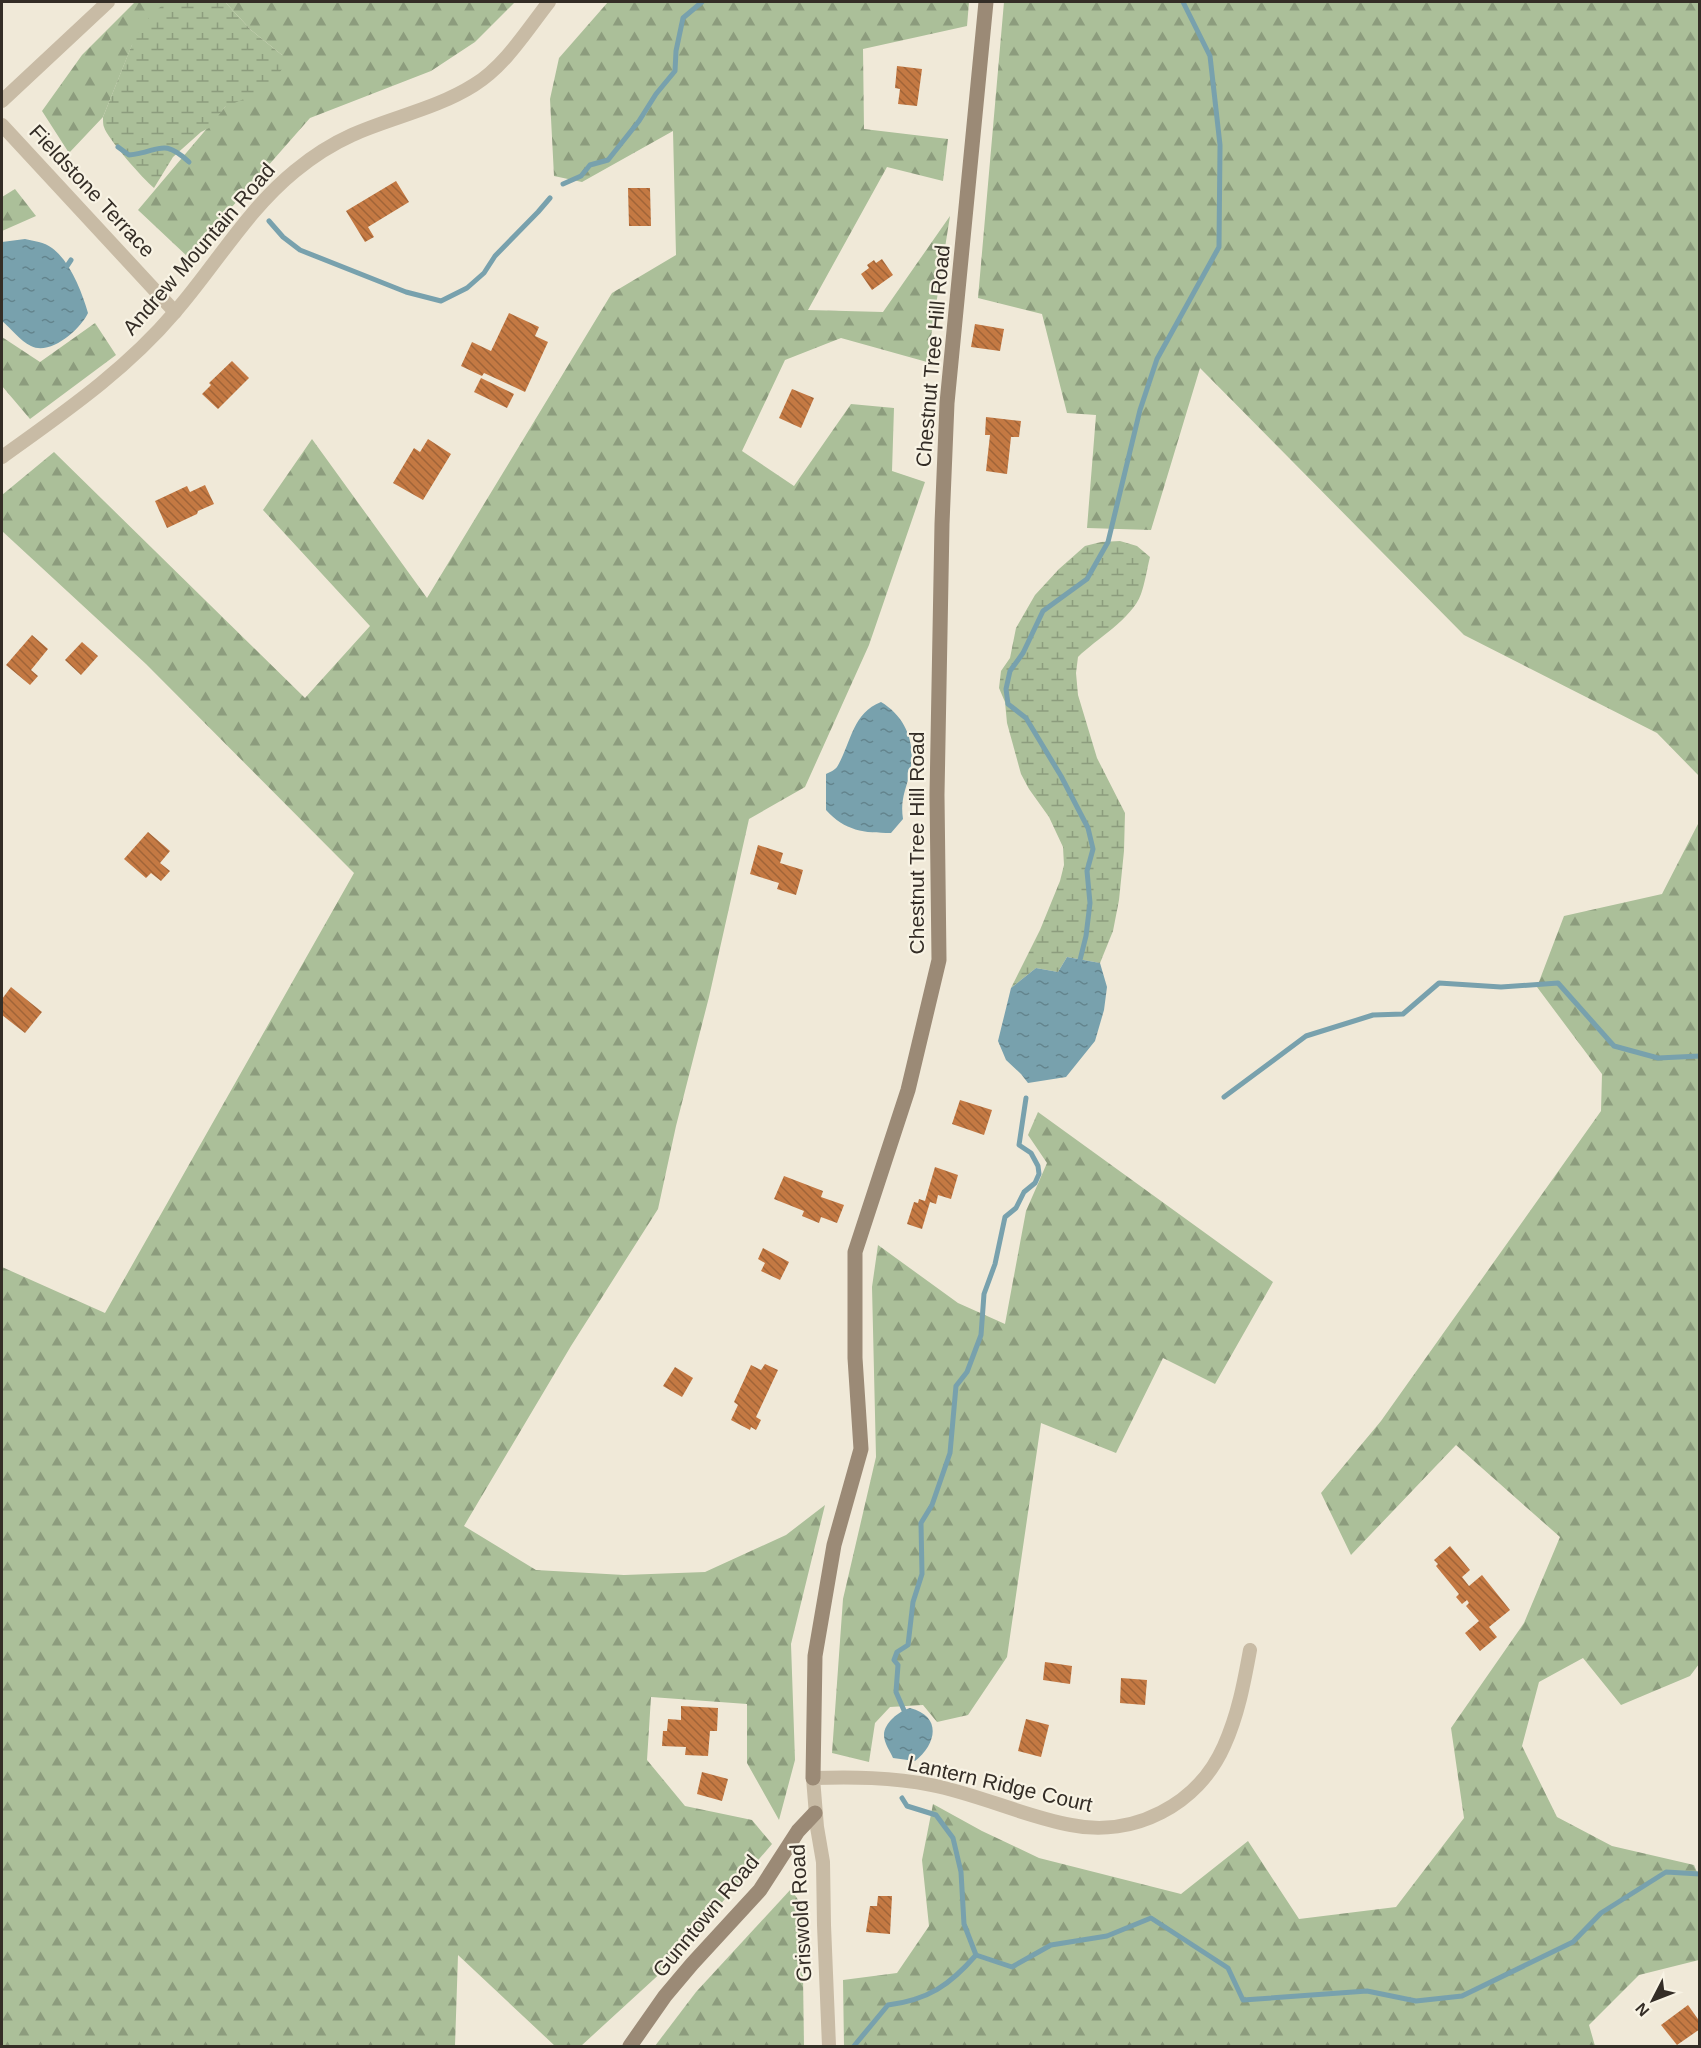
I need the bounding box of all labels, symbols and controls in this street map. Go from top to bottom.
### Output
street label: Fieldstone Terrace [25,120,160,262]
street label: Andrew Mountain Road [118,158,279,339]
street label: Chestnut Tree Hill Road [911,244,954,468]
street label: Chestnut Tree Hill Road [905,732,928,954]
street label: Lantern Ridge Court [905,1751,1095,1816]
street label: Griswold Road [785,1844,816,1982]
street label: Gunntown Road [648,1850,763,1981]
north arrow [1623,1970,1683,2030]
text: N [1632,2000,1652,2020]

